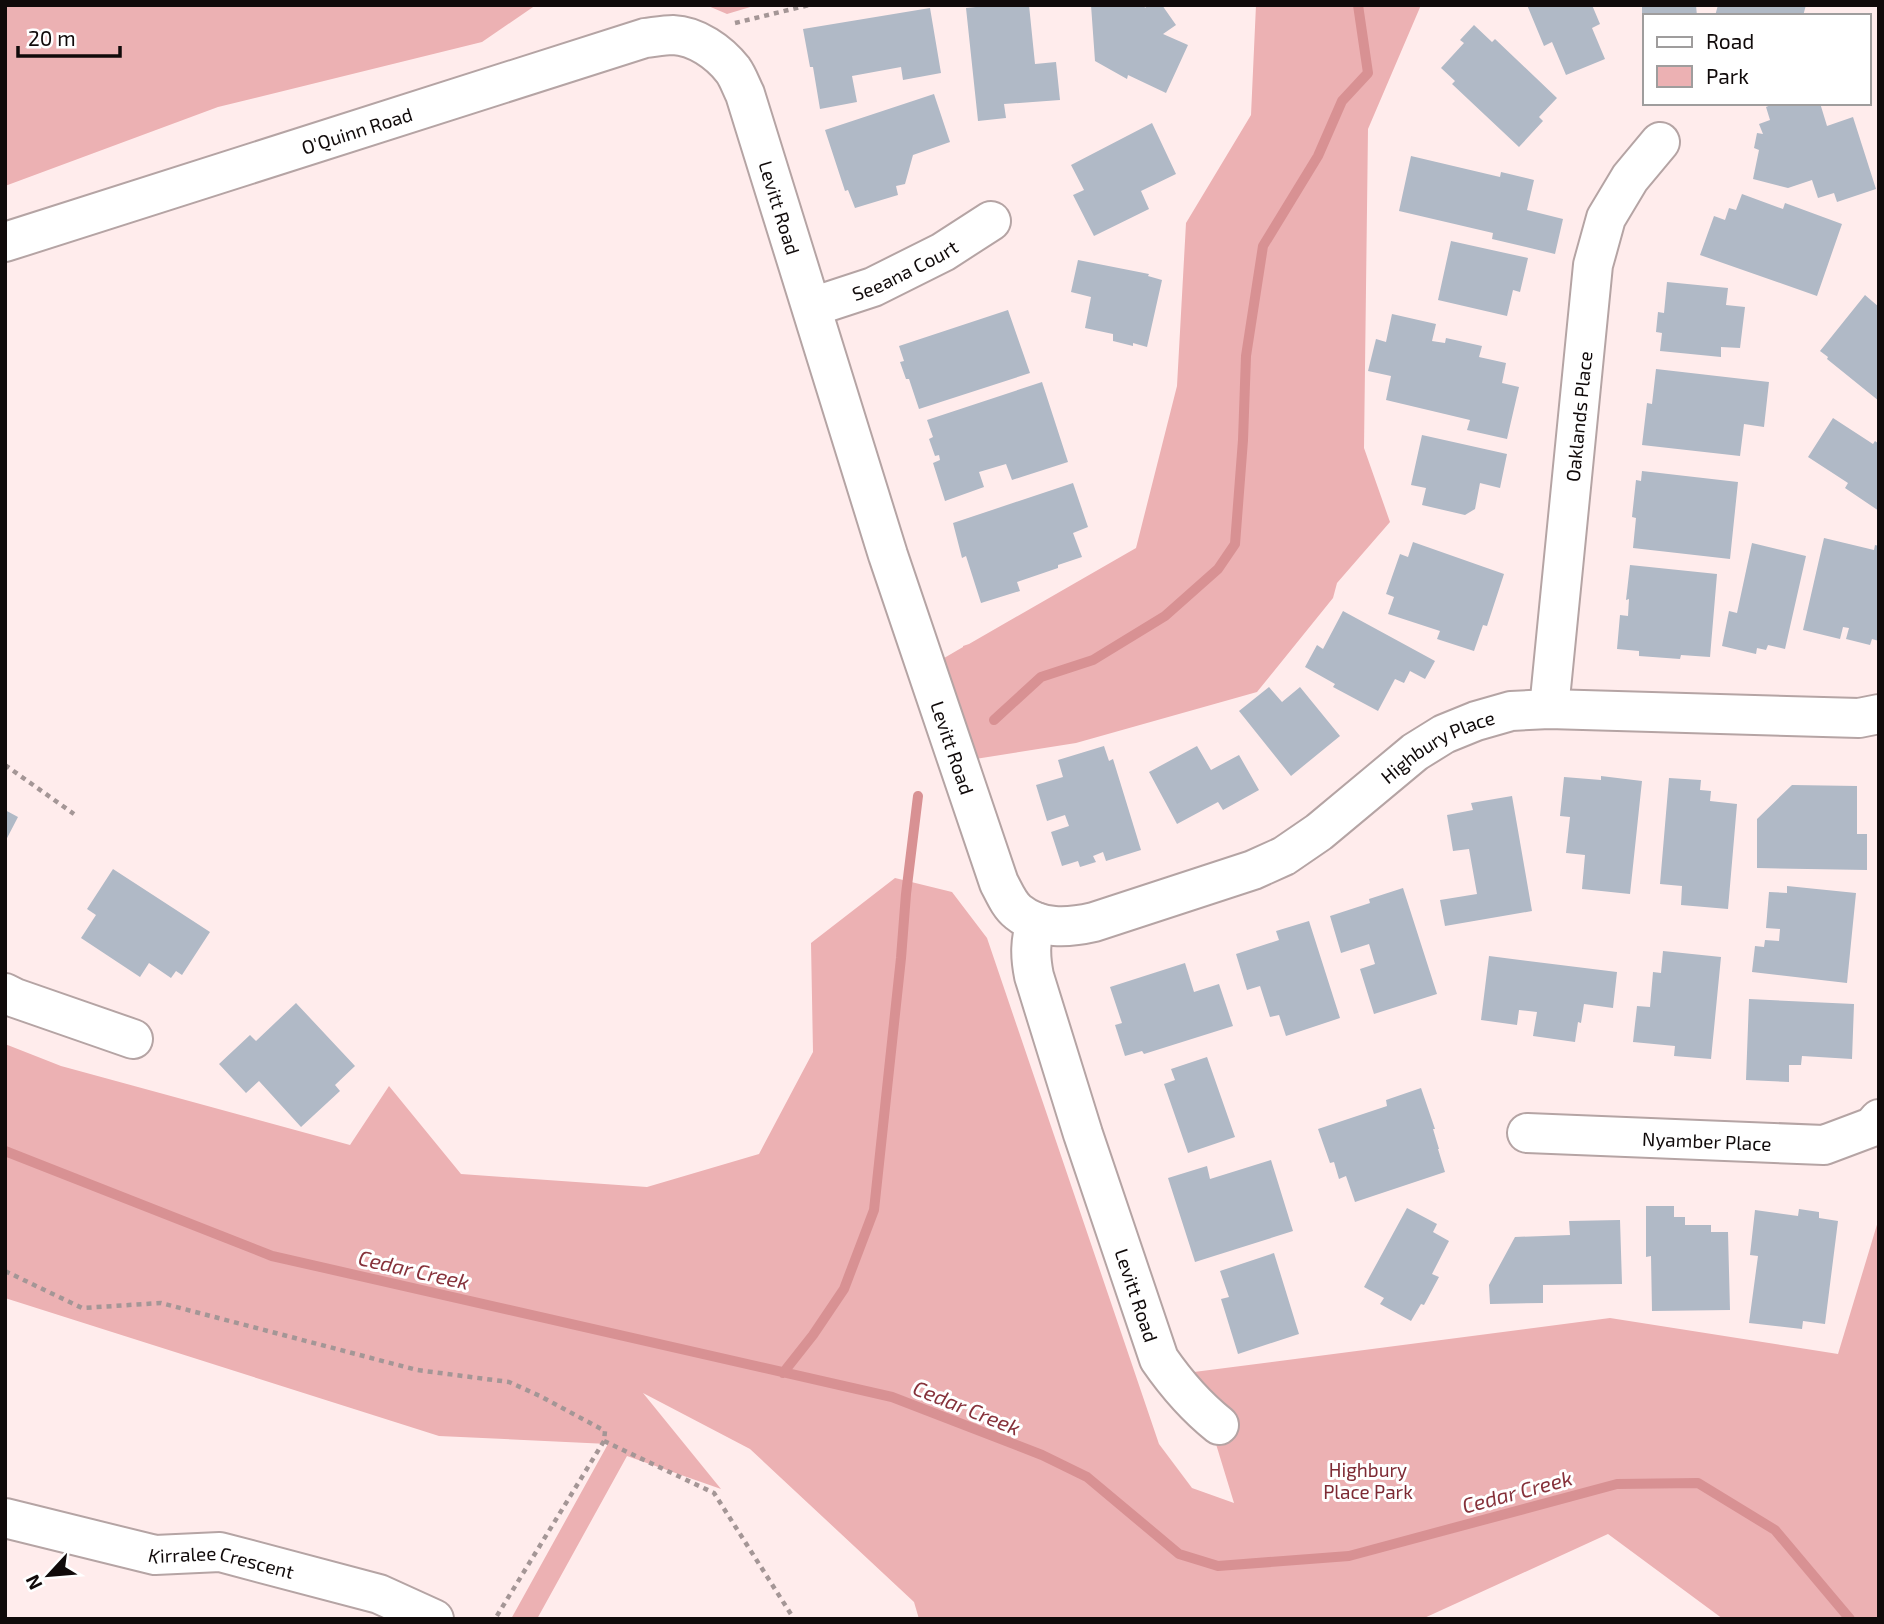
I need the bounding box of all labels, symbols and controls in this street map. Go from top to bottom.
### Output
scale bar [18,14,119,58]
legend [1643,14,1870,105]
text: 20 m [28,25,76,50]
text: Road [1706,28,1754,53]
text: Park [1706,63,1749,88]
street label: O'Quinn Road [298,102,415,158]
street label: Levitt Road [755,158,806,257]
street label: Seeana Court [849,234,962,305]
street label: Oaklands Place [1560,350,1596,483]
street label: Levitt Road [927,698,980,797]
street label: Highbury Place [1376,705,1497,788]
street label: Nyamber Place [1642,1126,1772,1154]
water label: Cedar Creek [356,1244,472,1294]
street label: Levitt Road [1111,1245,1164,1345]
water label: Cedar Creek [910,1374,1024,1440]
park label: Highbury Place Park [1323,1458,1413,1503]
water label: Cedar Creek [1459,1464,1575,1518]
north arrow [14,1540,84,1610]
street label: Kirralee Crescent [146,1540,297,1583]
text: N [20,1571,47,1594]

